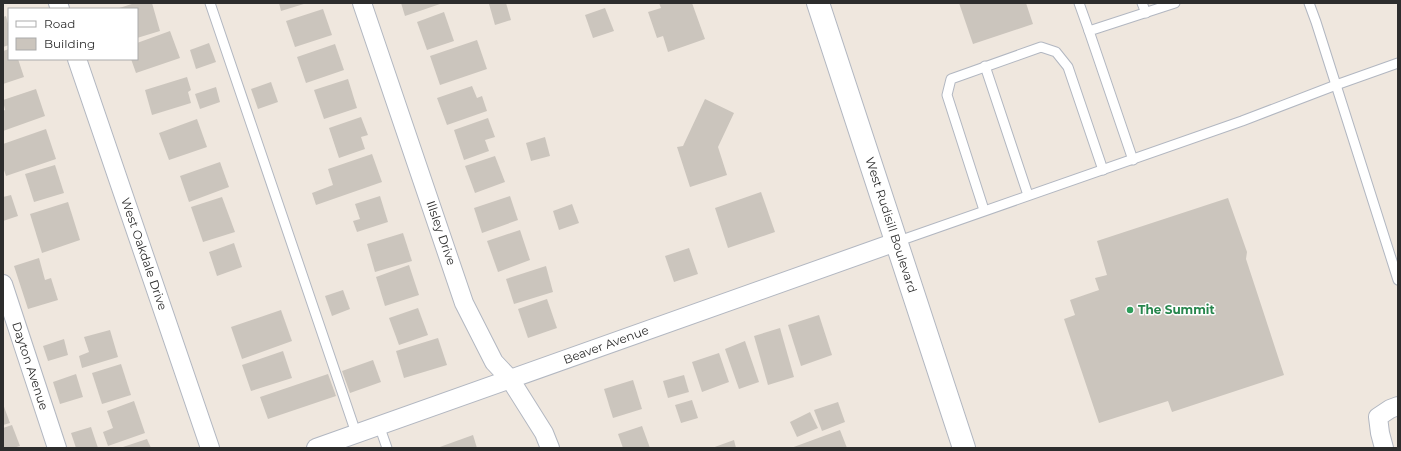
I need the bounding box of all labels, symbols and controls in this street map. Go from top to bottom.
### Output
legend [8,8,138,60]
text: Road [44,16,75,31]
text: Building [44,36,95,51]
street label: West Rudisill Boulevard [862,155,921,295]
street label: West Oakdale Drive [118,196,171,312]
street label: Illsley Drive [423,199,460,267]
place label: The Summit [1138,302,1215,317]
marker: The Summit [1125,305,1135,315]
street label: Dayton Avenue [9,320,52,412]
street label: Beaver Avenue [561,322,651,367]

